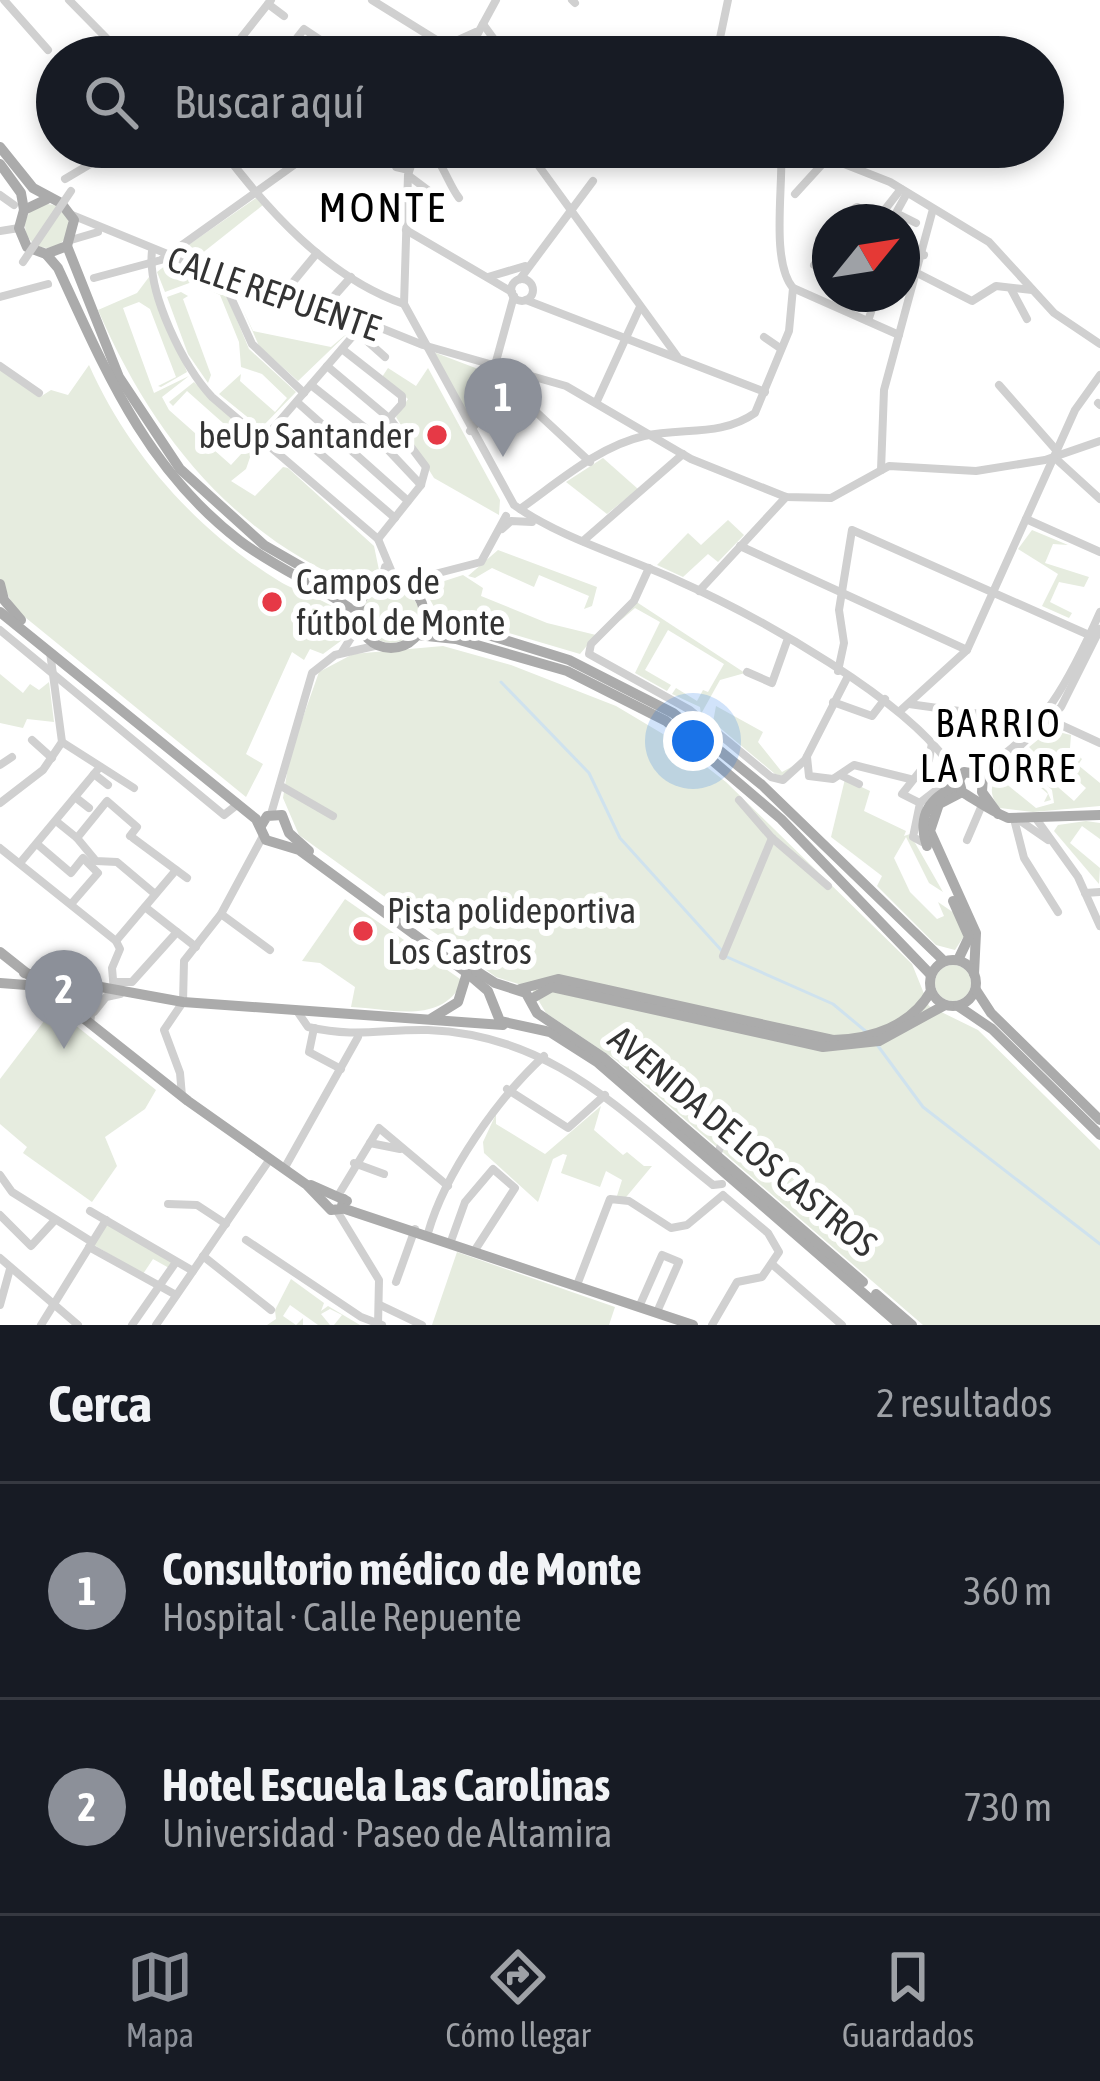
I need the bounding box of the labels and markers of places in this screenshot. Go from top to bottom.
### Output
pin: 1 [464,358,542,457]
place label: beUp Santander [198,414,414,456]
marker: beUp Santander [424,422,450,448]
place label: Campos de fútbol de Monte [296,560,505,643]
marker: Campos de fútbol de Monte [259,589,285,615]
place label: Pista polideportiva Los Castros [387,889,636,972]
marker: Pista polideportiva Los Castros [350,918,376,944]
pin: 2 [25,950,103,1049]

